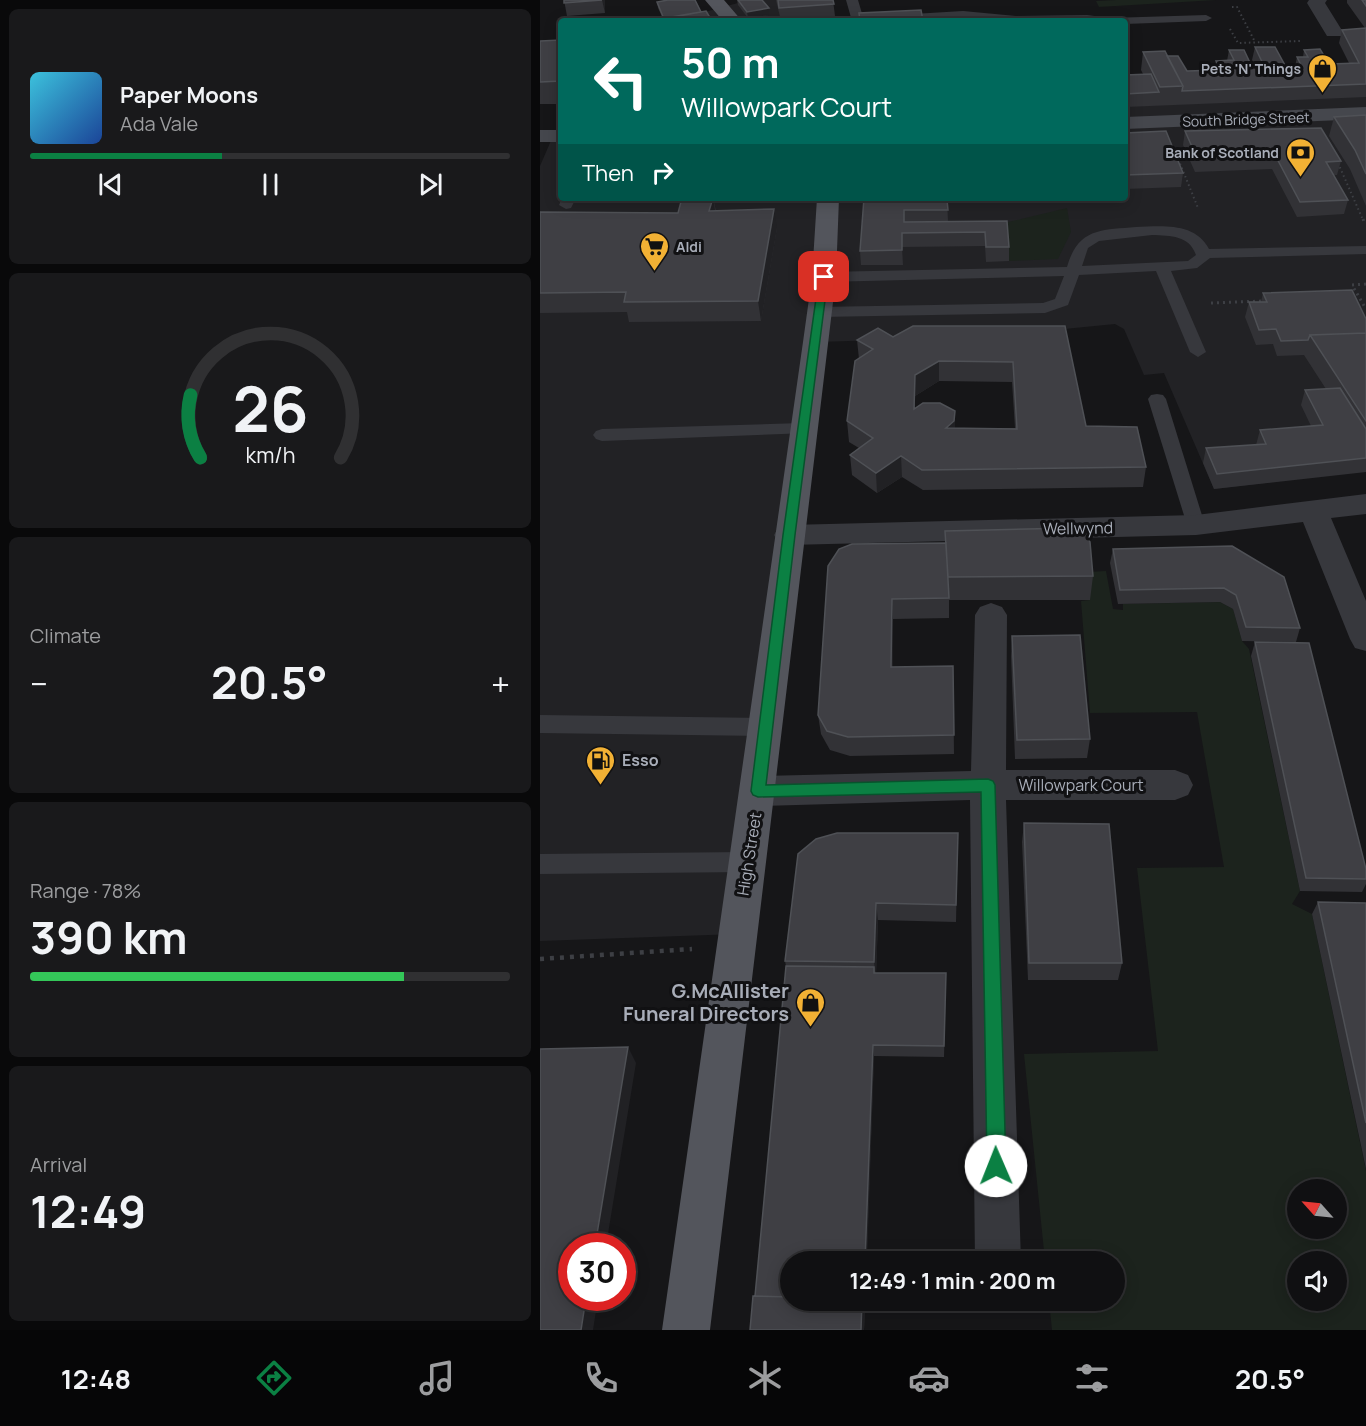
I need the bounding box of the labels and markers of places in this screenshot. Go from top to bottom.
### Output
shop icon: Pets 'N' Things [1306,52,1338,94]
place label: Pets 'N' Things [1201,59,1301,78]
bank icon: Bank of Scotland [1284,136,1316,178]
place label: Bank of Scotland [1165,143,1279,162]
supermarket icon: Aldi [639,230,671,272]
place label: Aldi [676,237,702,256]
pin [798,251,849,302]
fuel station icon: Esso [585,744,617,786]
place label: Esso [622,749,659,771]
place label: G.McAllister Funeral Directors [623,977,789,1027]
shop icon: G.McAllister Funeral Directors [794,986,826,1028]

